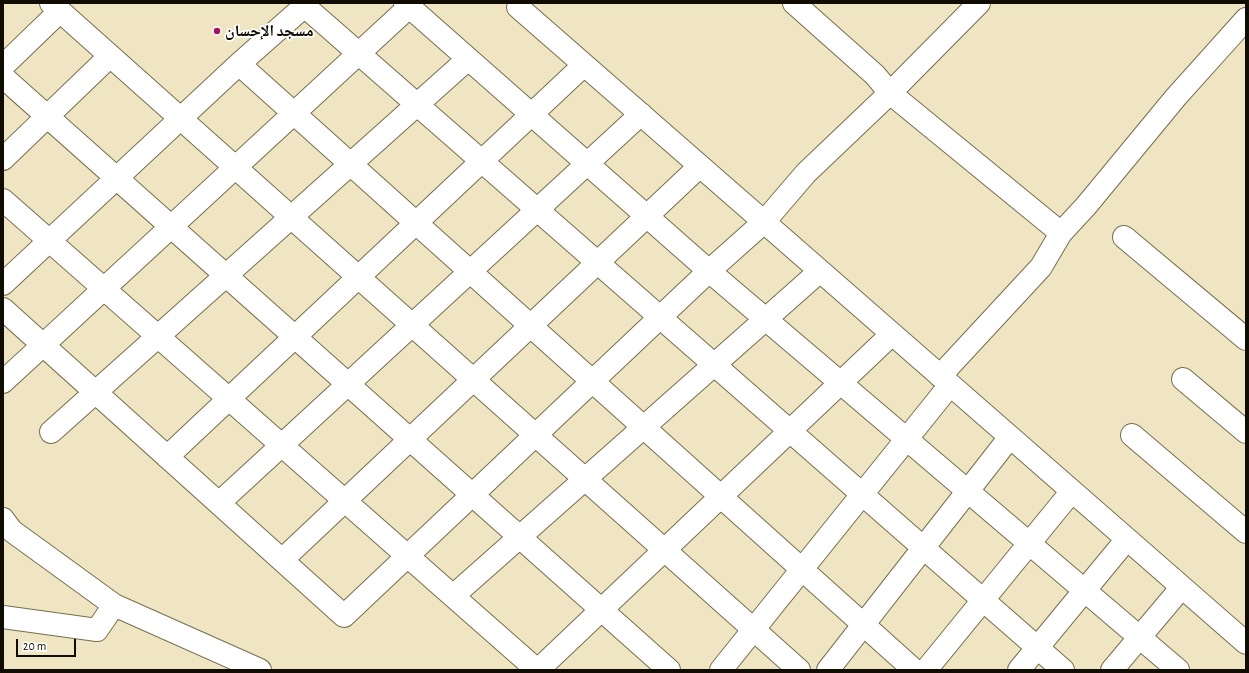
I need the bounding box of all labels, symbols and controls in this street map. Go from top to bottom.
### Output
place label: مسجد الإحسان [225,21,313,41]
marker: مسجد الإحسان [212,26,222,36]
scale bar [18,631,78,657]
text: 20 m [23,640,46,652]

